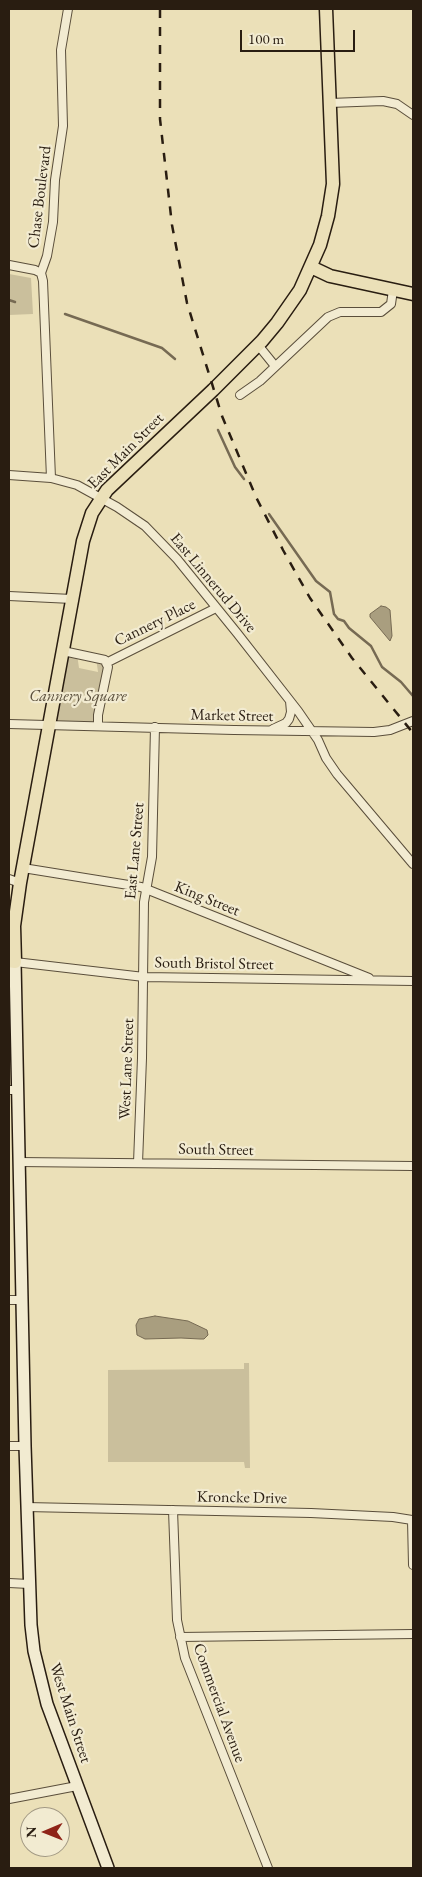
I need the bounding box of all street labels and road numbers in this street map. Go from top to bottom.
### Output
street label: Chase Boulevard [24,145,56,249]
street label: East Main Street [84,409,168,493]
street label: East Linnerud Drive [166,529,260,637]
street label: Cannery Place [111,595,199,651]
street label: Market Street [190,706,274,726]
street label: East Lane Street [121,802,149,900]
street label: King Street [172,877,242,921]
street label: South Bristol Street [154,953,274,975]
street label: West Lane Street [116,1018,138,1120]
street label: South Street [178,1140,254,1160]
street label: Kroncke Drive [197,1488,287,1508]
street label: Commercial Avenue [189,1641,249,1765]
street label: West Main Street [45,1661,95,1765]

